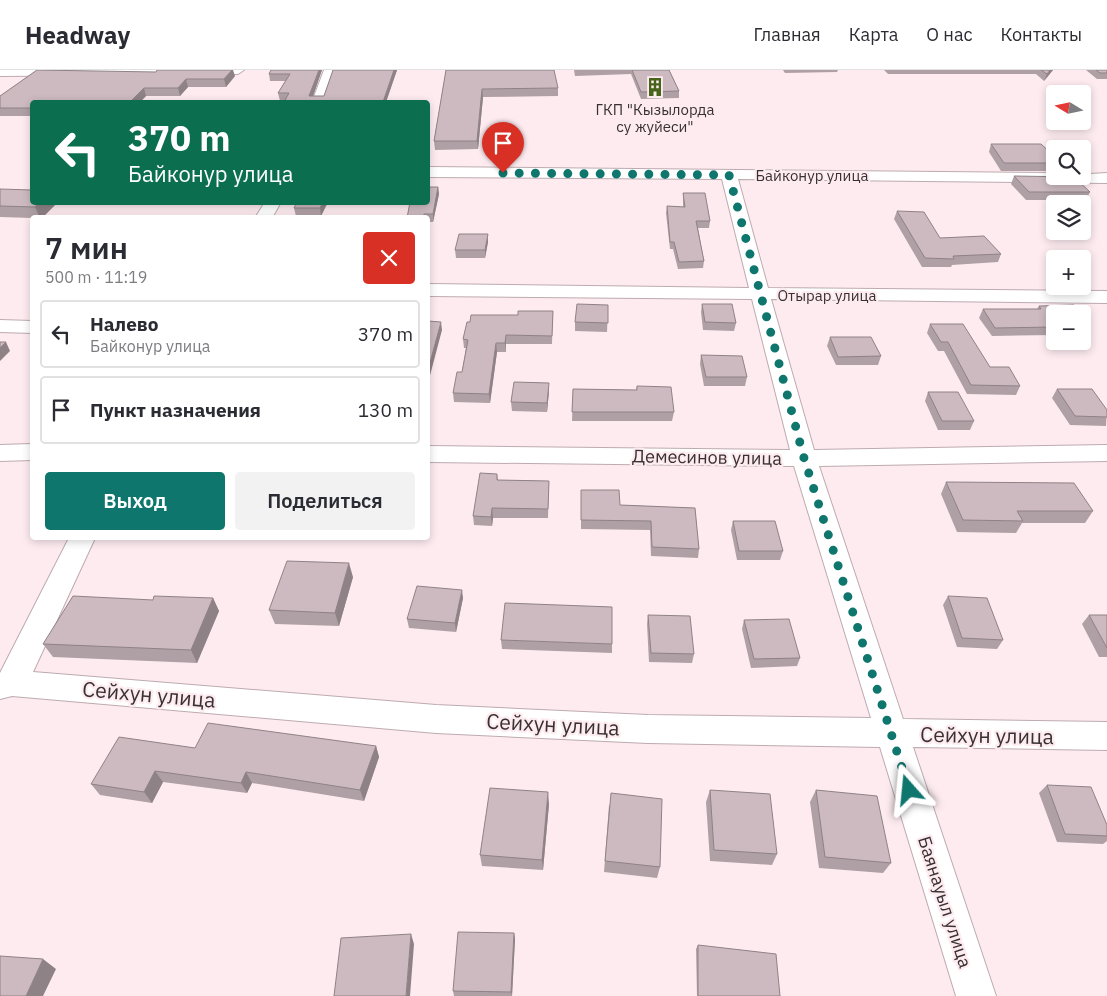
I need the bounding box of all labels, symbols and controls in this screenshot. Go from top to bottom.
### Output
text: Headway [25,19,130,51]
text: Главная [753,23,821,46]
text: Карта [849,23,898,46]
text: О нас [926,23,973,46]
text: Контакты [1001,23,1082,46]
building icon: ГКП "Кызылорда су жуйеси" [644,76,666,98]
north arrow [1046,85,1091,130]
map controls [1046,85,1091,350]
place label: ГКП "Кызылорда су жуйеси" [595,100,715,136]
text: 370 m [128,115,231,161]
icon: left [45,120,110,185]
pin [482,122,524,173]
icon: arrive [489,129,517,157]
button: search [1046,140,1091,185]
text: Байконур улица [128,159,294,188]
street label: Байконур улица [756,166,868,185]
button: layers [1046,195,1091,240]
text: 7 мин [45,228,128,267]
button: close [363,232,415,284]
button: + [1046,250,1091,295]
text: 500 m · 11:19 [45,267,147,287]
street label: Отырар улица [777,286,877,305]
button: − [1046,305,1091,350]
text: Налево [90,312,159,336]
icon: left [47,320,75,348]
text: 370 m [358,322,413,346]
text: Байконур улица [90,336,210,356]
icon: arrive [47,396,75,424]
text: Пункт назначения [90,398,261,422]
text: 130 m [358,398,413,422]
street label: Демесинов улица [632,444,782,470]
button: Выход [45,472,225,530]
button: Поделиться [235,472,415,530]
street label: Сейхун улица [81,674,217,714]
street label: Сейхун улица [486,707,620,741]
street label: Сейхун улица [920,720,1054,750]
position arrow [882,763,934,815]
street label: Баянауыл улица [913,833,977,971]

